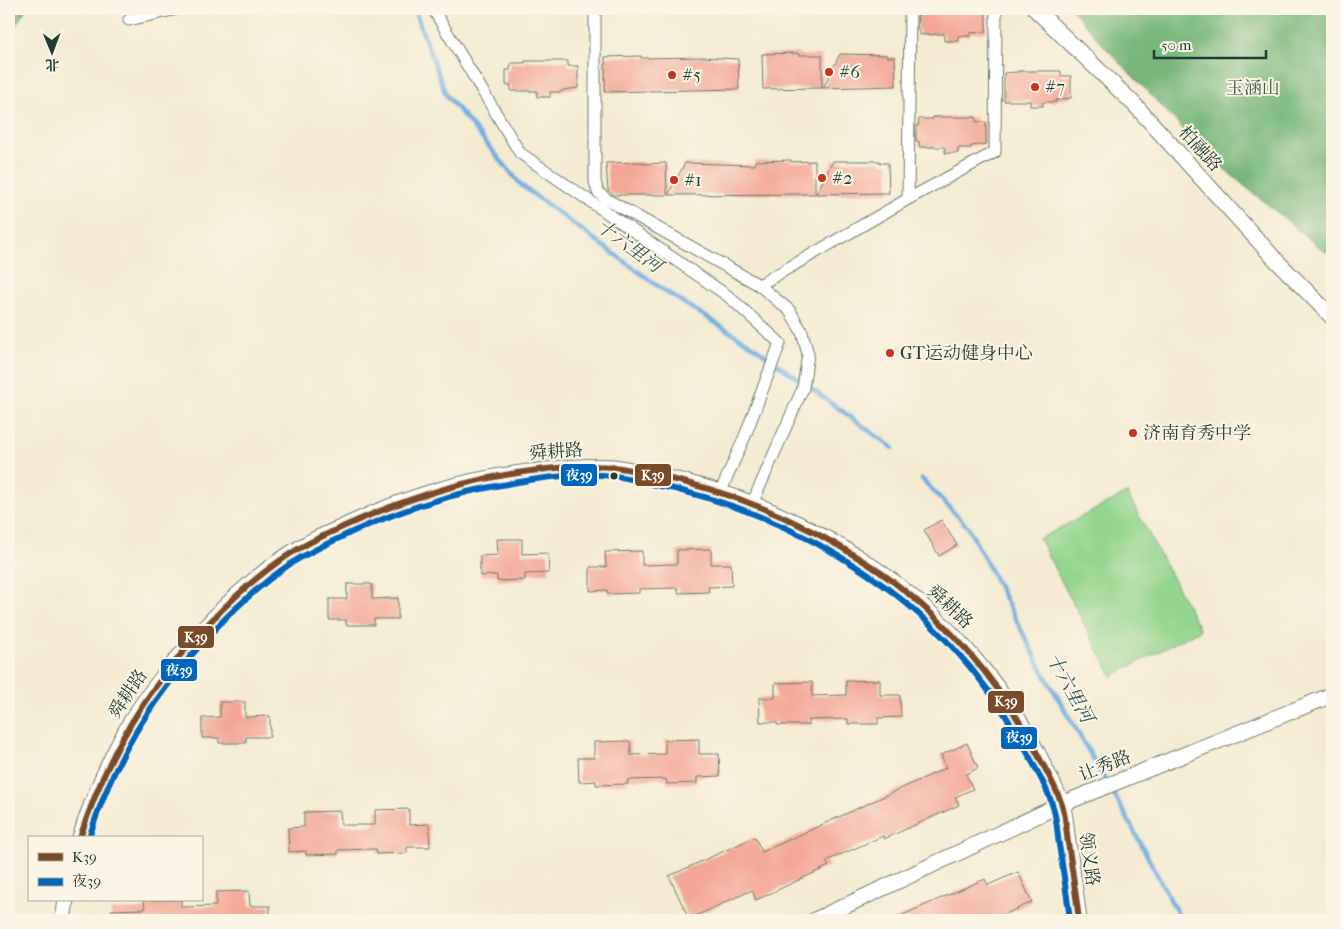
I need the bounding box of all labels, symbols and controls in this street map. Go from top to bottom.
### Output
north arrow [28,28,78,78]
scale bar [1154,28,1266,60]
text: 50 m [1161,36,1192,54]
text: 北 [45,56,59,73]
place label: #6 [839,62,860,83]
place label: #5 [682,65,701,86]
marker: #6 [823,66,835,78]
marker: #5 [666,69,678,81]
place label: #7 [1045,77,1065,98]
park label: 玉涵山 [1226,78,1280,99]
marker: #7 [1029,81,1041,93]
street label: 柏融路 [1174,122,1226,176]
place label: #2 [832,168,853,189]
place label: #1 [684,170,702,191]
marker: #2 [816,172,828,184]
marker: #1 [668,174,680,186]
water label: 十六里河 [592,215,669,279]
place label: GT运动健身中心 [900,343,1033,364]
marker: GT运动健身中心 [884,347,896,359]
place label: 济南育秀中学 [1143,423,1251,444]
marker: 济南育秀中学 [1127,427,1139,439]
street label: 舜耕路 [528,440,584,464]
line badge: 夜39 [560,463,598,487]
line badge: K39 [634,463,672,487]
text: 夜39 [565,467,593,484]
text: K39 [641,467,665,484]
unlabelled marker [609,471,619,481]
street label: 舜耕路 [923,581,977,633]
line badge: K39 [177,625,215,649]
text: K39 [184,629,208,646]
water label: 十六里河 [1042,649,1099,729]
line badge: 夜39 [160,658,198,682]
text: 夜39 [165,662,193,679]
street label: 舜耕路 [104,666,152,722]
line badge: K39 [987,690,1025,714]
text: K39 [994,693,1018,710]
line badge: 夜39 [1000,726,1038,750]
text: 夜39 [1005,729,1033,746]
street label: 让秀路 [1076,746,1134,786]
street label: 领义路 [1075,831,1103,887]
legend [28,836,202,902]
text: K39 [72,848,97,866]
text: 夜39 [72,872,101,890]

